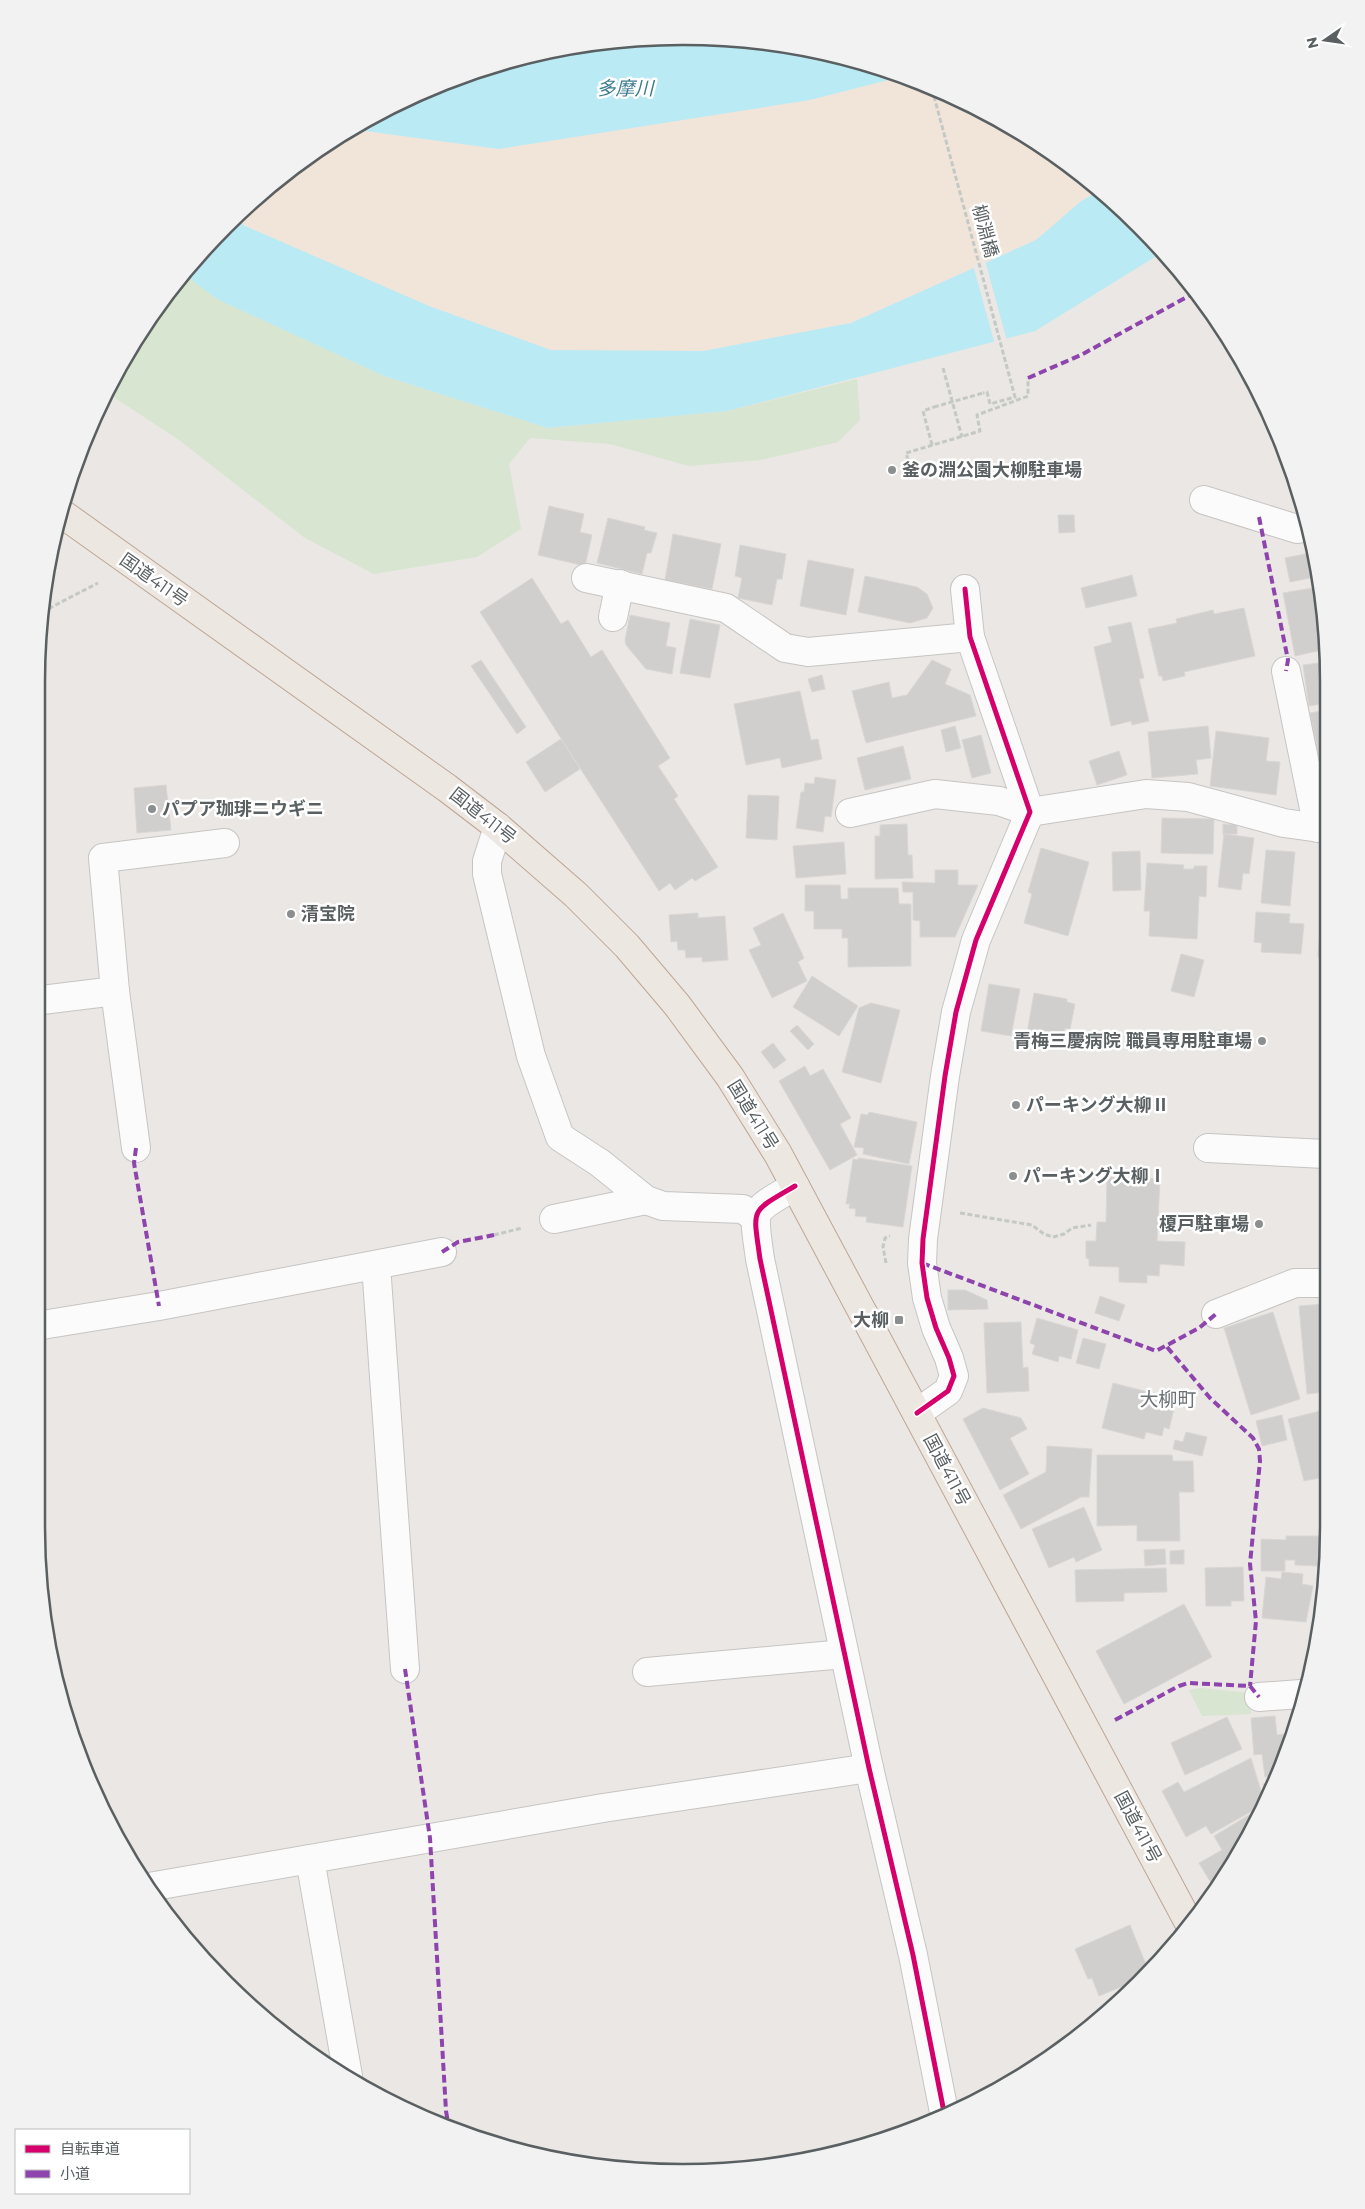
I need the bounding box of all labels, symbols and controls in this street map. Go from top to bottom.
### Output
north arrow [1300,15,1350,65]
text: N [1302,35,1322,50]
water label: 多摩川 [596,77,655,100]
street label: 柳淵橋 [967,202,1003,260]
place label: 釜の淵公園大柳駐車場 [902,459,1082,481]
marker: 釜の淵公園大柳駐車場 [886,464,898,476]
street label: 国道411号 [116,548,192,612]
street label: 国道411号 [445,783,521,849]
place label: パプア珈琲ニウギニ [162,798,324,820]
marker: パプア珈琲ニウギニ [146,803,158,815]
place label: 清宝院 [301,903,355,925]
marker: 清宝院 [285,908,297,920]
place label: 青梅三慶病院 職員専用駐車場 [1013,1030,1252,1052]
marker: 青梅三慶病院 職員専用駐車場 [1256,1035,1268,1047]
street label: 国道411号 [723,1076,783,1154]
place label: パーキング大柳Ⅱ [1026,1094,1169,1116]
marker: パーキング大柳Ⅱ [1010,1099,1022,1111]
place label: パーキング大柳Ⅰ [1023,1165,1166,1187]
marker: パーキング大柳Ⅰ [1007,1170,1019,1182]
place label: 榎戸駐車場 [1159,1213,1249,1235]
marker: 榎戸駐車場 [1253,1218,1265,1230]
place label: 大柳 [853,1309,889,1331]
marker: 大柳 [893,1314,905,1326]
district label: 大柳町 [1139,1388,1197,1411]
street label: 国道411号 [919,1430,975,1510]
street label: 国道411号 [1110,1787,1166,1867]
legend [15,2129,190,2194]
text: 自転車道 [60,2139,120,2158]
text: 小道 [60,2164,90,2183]

